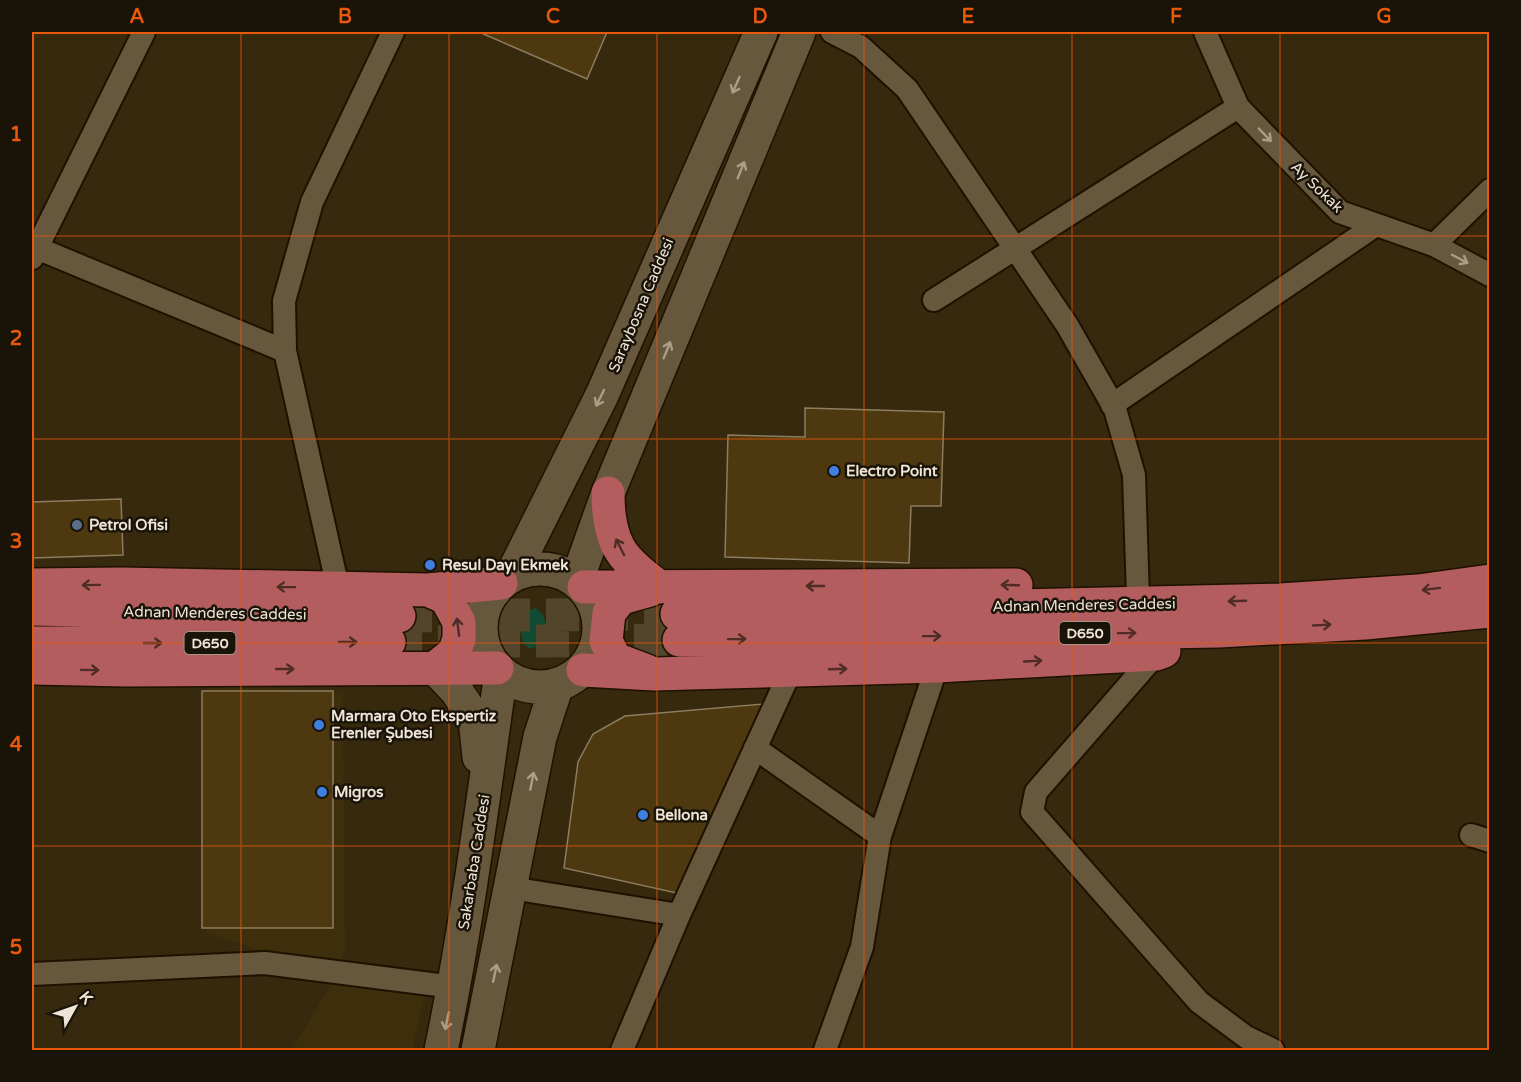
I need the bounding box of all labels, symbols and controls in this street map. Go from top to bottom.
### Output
text: A [130,5,145,29]
text: B [338,5,352,29]
text: C [546,5,560,29]
text: D [752,5,768,29]
text: E [962,5,975,29]
text: F [1170,5,1182,29]
text: G [1376,5,1392,29]
one-way arrow [730,75,741,93]
text: 1 [10,123,22,147]
one-way arrow [1257,128,1272,143]
street label: Ay Sokak [1287,158,1347,216]
one-way arrow [736,161,747,179]
street label: Saraybosna Caddesi [605,235,677,375]
one-way arrow [1451,253,1468,265]
text: 2 [10,327,22,351]
one-way arrow [662,341,673,360]
one-way arrow [594,389,606,407]
place label: Electro Point [846,462,938,480]
marker: Electro Point [827,464,841,478]
place label: Petrol Ofisi [89,516,168,534]
marker: Petrol Ofisi [70,518,84,532]
text: 3 [10,530,22,554]
one-way arrow [614,539,625,557]
place label: Resul Dayı Ekmek [442,556,568,575]
marker: Resul Dayı Ekmek [423,558,437,572]
one-way arrow [81,579,101,590]
one-way arrow [1001,579,1021,591]
one-way arrow [806,580,826,592]
one-way arrow [276,581,296,593]
one-way arrow [1422,584,1442,595]
street label: Adnan Menderes Caddesi [992,594,1176,616]
one-way arrow [1227,596,1247,607]
street label: Adnan Menderes Caddesi [123,602,307,624]
one-way arrow [452,618,463,637]
one-way arrow [1312,620,1332,631]
road number: D650 [1060,622,1110,644]
one-way arrow [1117,627,1137,639]
one-way arrow [922,630,942,642]
road number: D650 [184,632,236,654]
one-way arrow [727,634,747,645]
one-way arrow [337,636,357,648]
one-way arrow [142,637,162,649]
one-way arrow [1023,655,1043,666]
one-way arrow [828,663,848,674]
one-way arrow [79,664,99,675]
one-way arrow [274,664,294,675]
place label: Marmara Oto Ekspertiz Erenler Şubesi [331,707,497,743]
marker: Marmara Oto Ekspertiz Erenler Şubesi [312,718,326,732]
text: 4 [10,733,23,757]
one-way arrow [527,772,538,792]
place label: Migros [334,783,383,802]
marker: Migros [315,785,329,799]
street label: Sakarbaba Caddesi [454,793,494,931]
place label: Bellona [655,806,708,824]
marker: Bellona [636,808,650,822]
text: 5 [10,936,22,960]
one-way arrow [489,963,501,982]
north arrow [45,977,105,1037]
text: K [75,987,97,1009]
one-way arrow [441,1011,452,1030]

